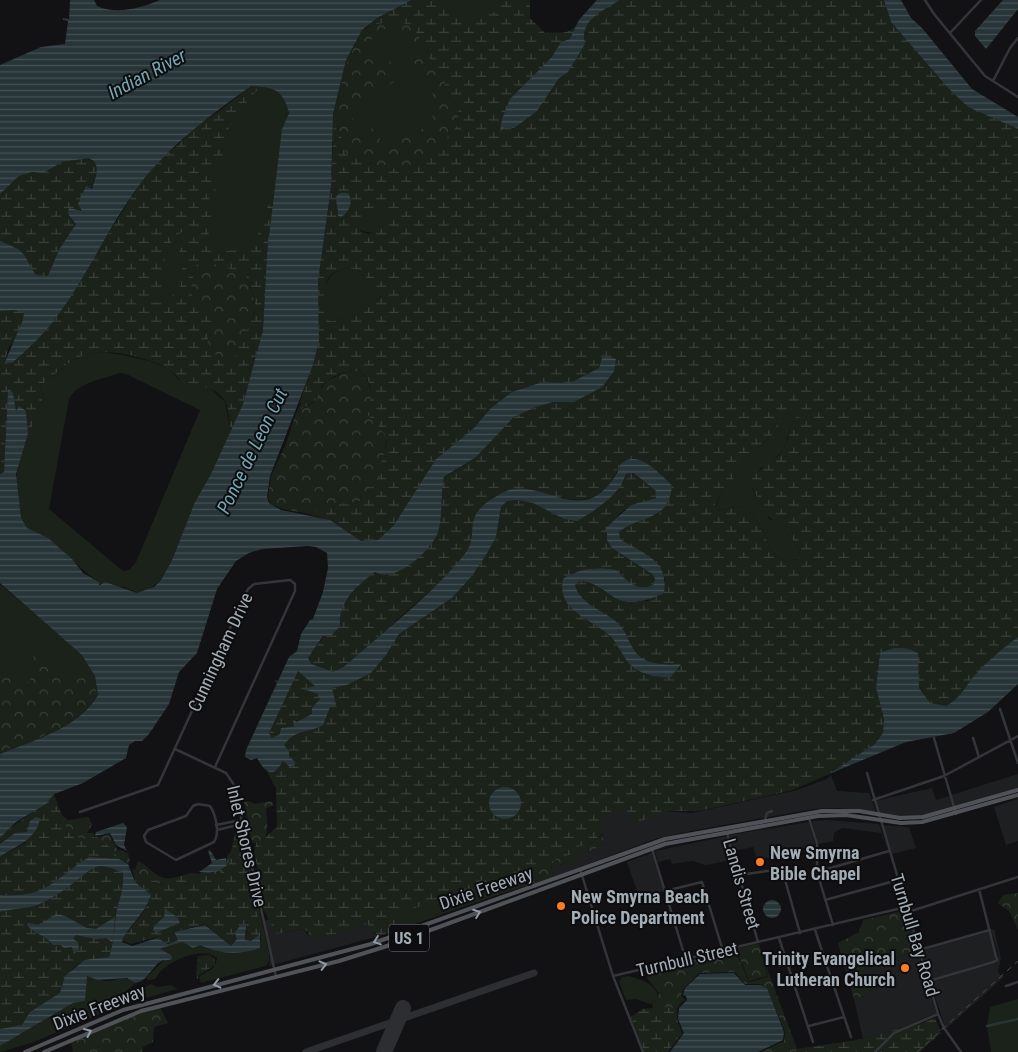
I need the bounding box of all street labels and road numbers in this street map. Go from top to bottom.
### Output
street label: Cunningham Drive [183,589,257,715]
street label: Inlet Shores Drive [223,783,271,909]
street label: Landis Street [719,836,765,932]
street label: Dixie Freeway [437,862,536,914]
street label: Turnbull Bay Road [886,871,944,999]
road number: US 1 [389,924,429,951]
street label: Turnbull Street [634,937,740,981]
street label: Dixie Freeway [50,980,149,1034]

